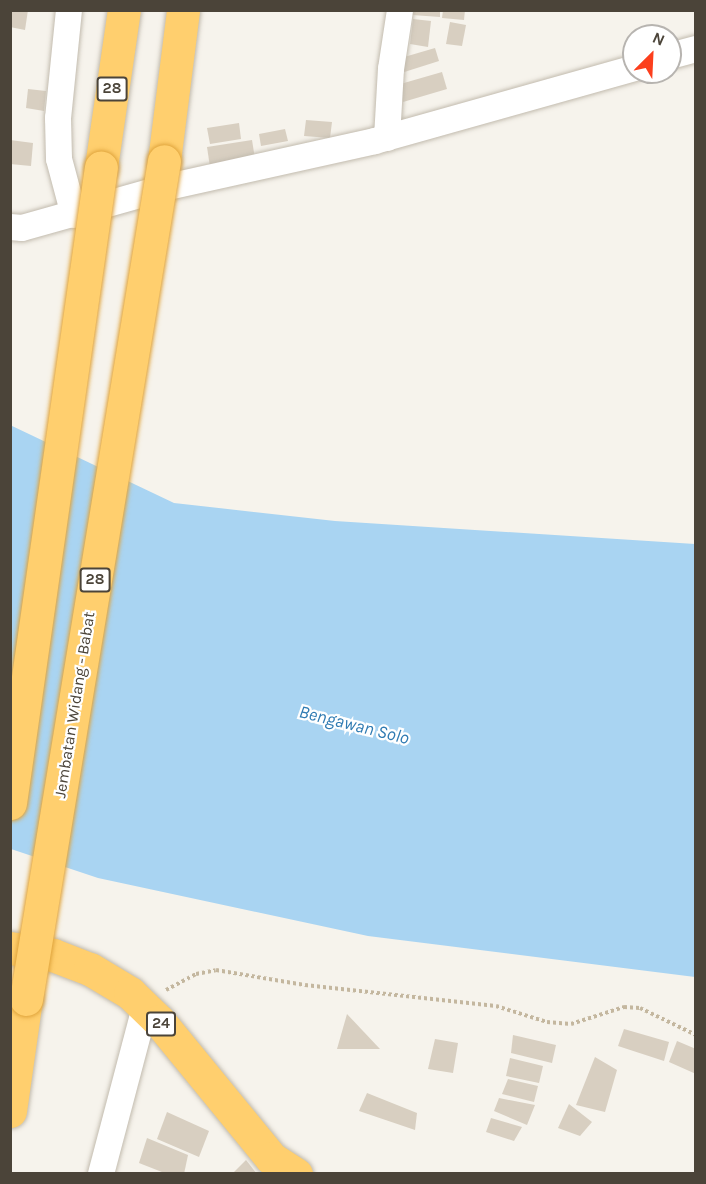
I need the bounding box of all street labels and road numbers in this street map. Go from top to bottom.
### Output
road number: 28 [96,77,128,101]
road number: 28 [78,568,112,592]
street label: Jembatan Widang - Babat [51,610,99,800]
road number: 24 [146,1012,176,1036]

